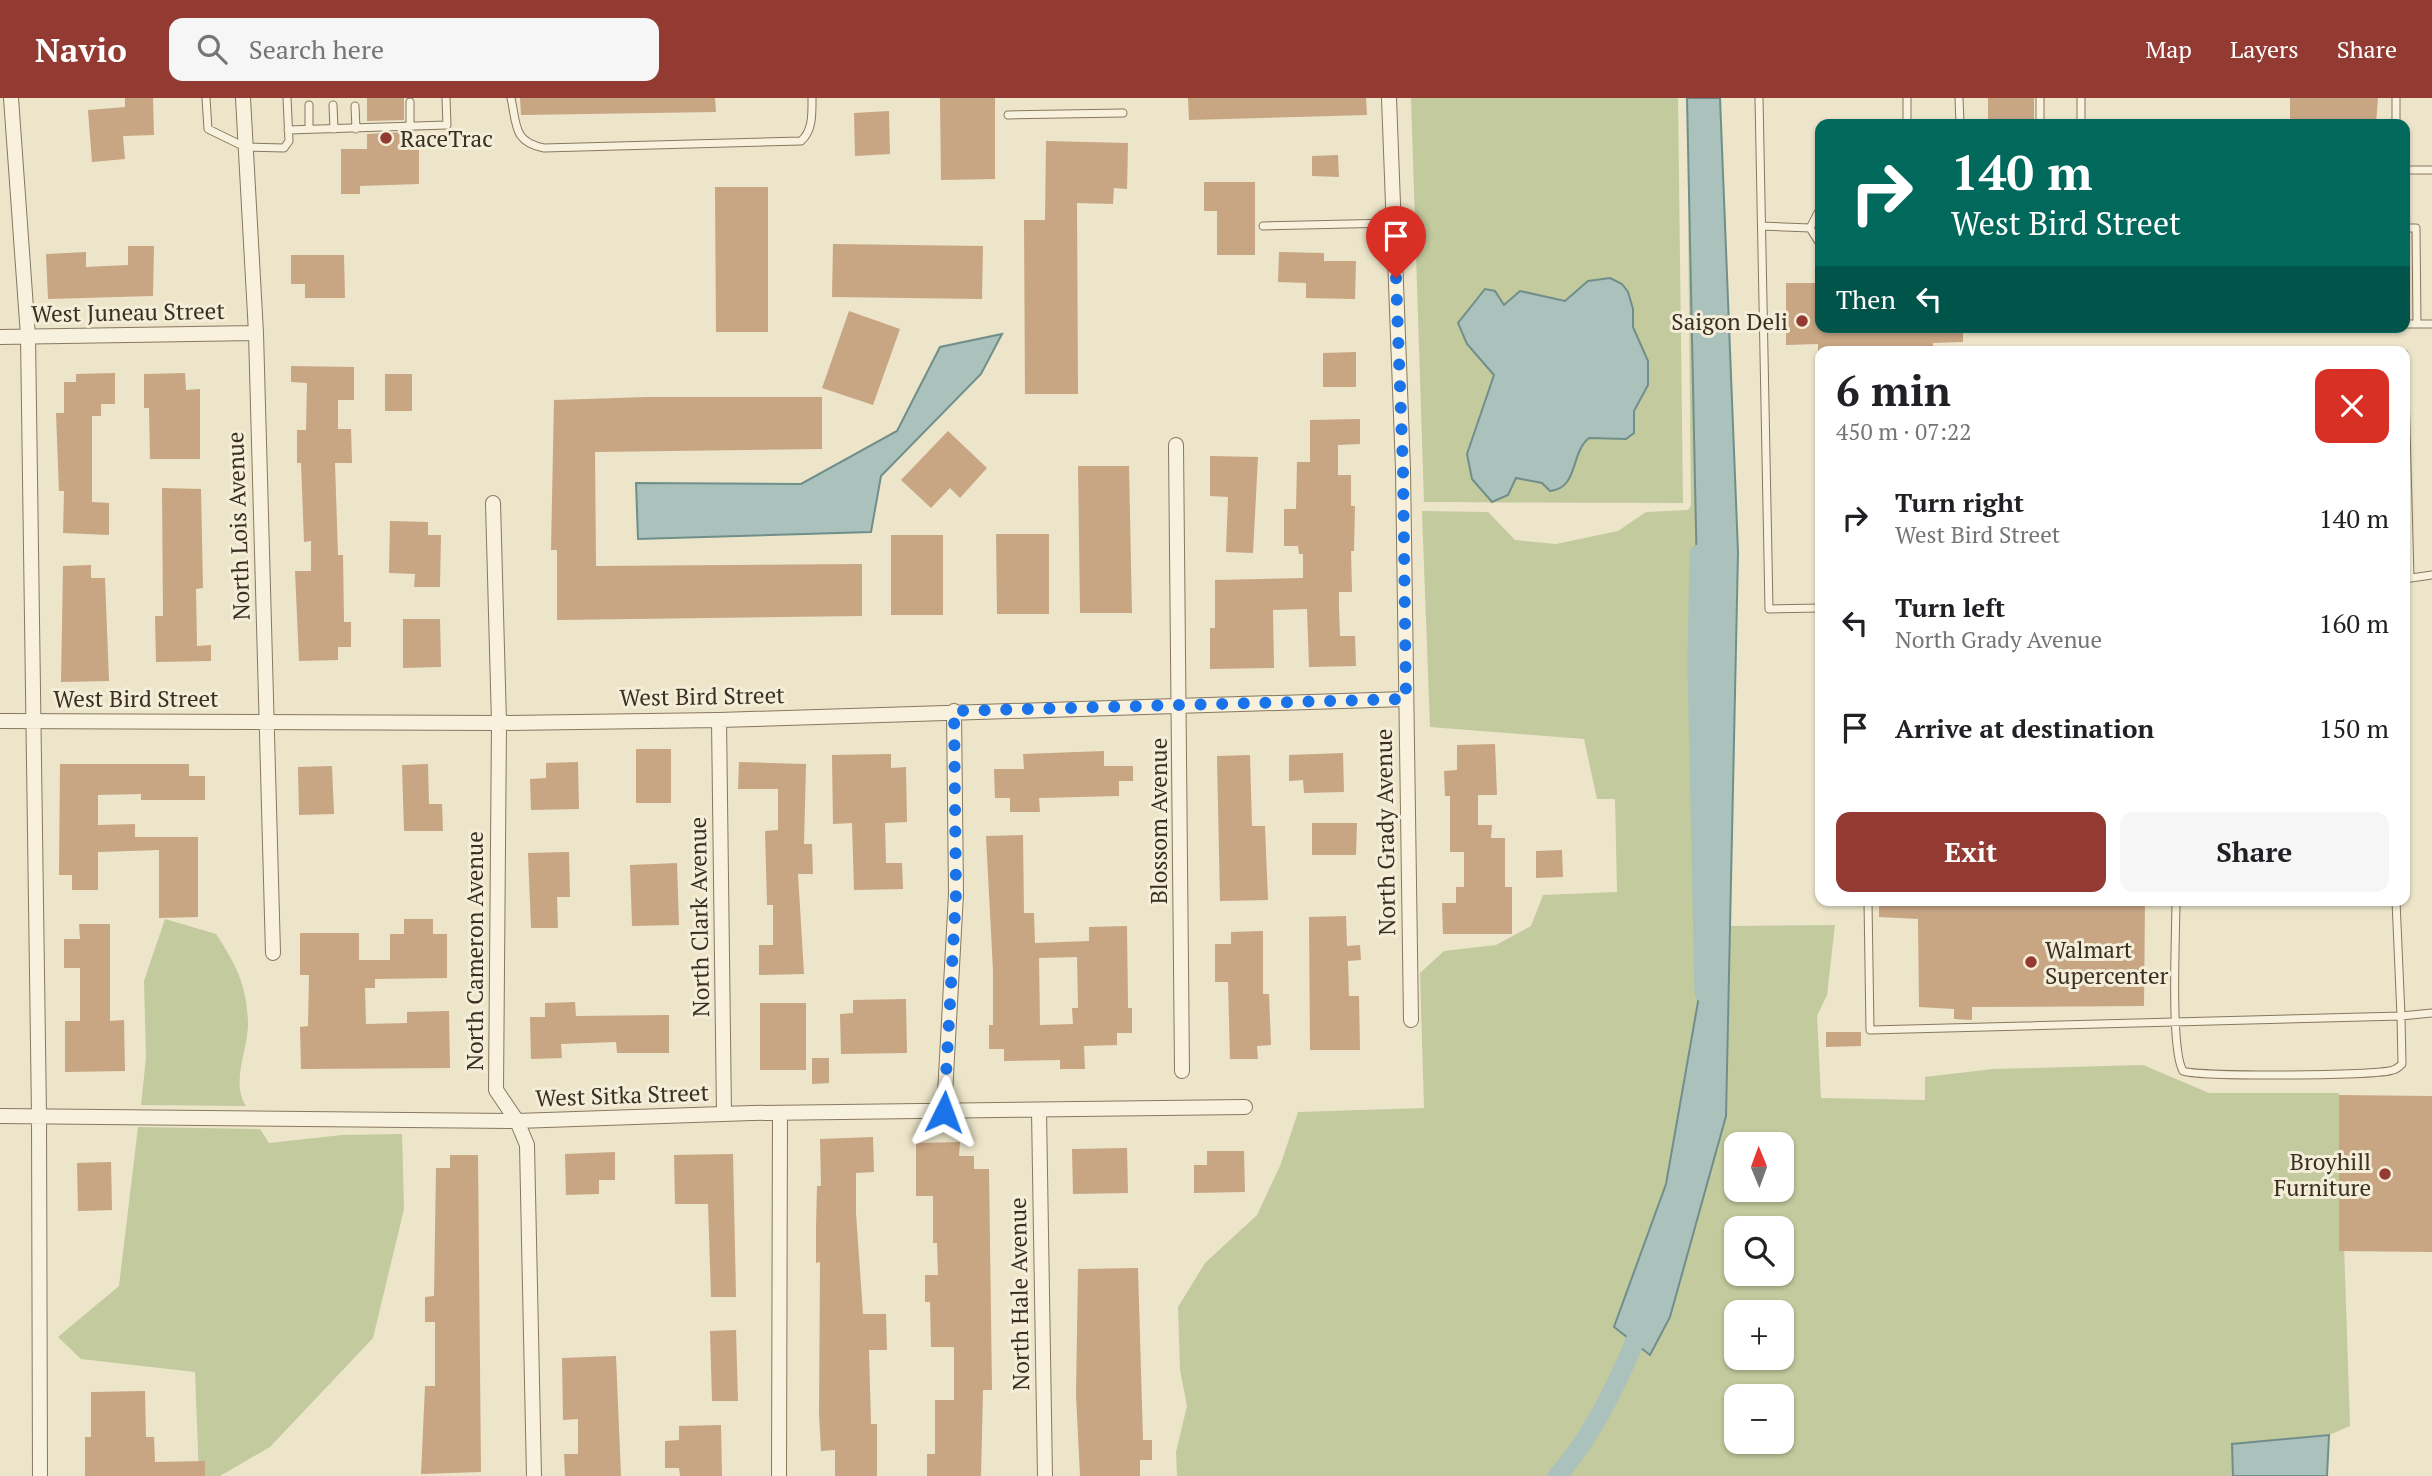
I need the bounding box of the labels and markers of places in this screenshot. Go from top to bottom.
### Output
place label: RaceTrac [400,123,493,154]
marker: RaceTrac [378,130,394,146]
pin [1366,206,1426,278]
place label: Saigon Deli [1671,306,1788,337]
marker: Saigon Deli [1794,313,1810,329]
place label: Walmart Supercenter [2045,934,2169,991]
marker: Walmart Supercenter [2023,954,2039,970]
place label: Broyhill Furniture [2274,1146,2371,1203]
marker: Broyhill Furniture [2377,1166,2393,1182]

